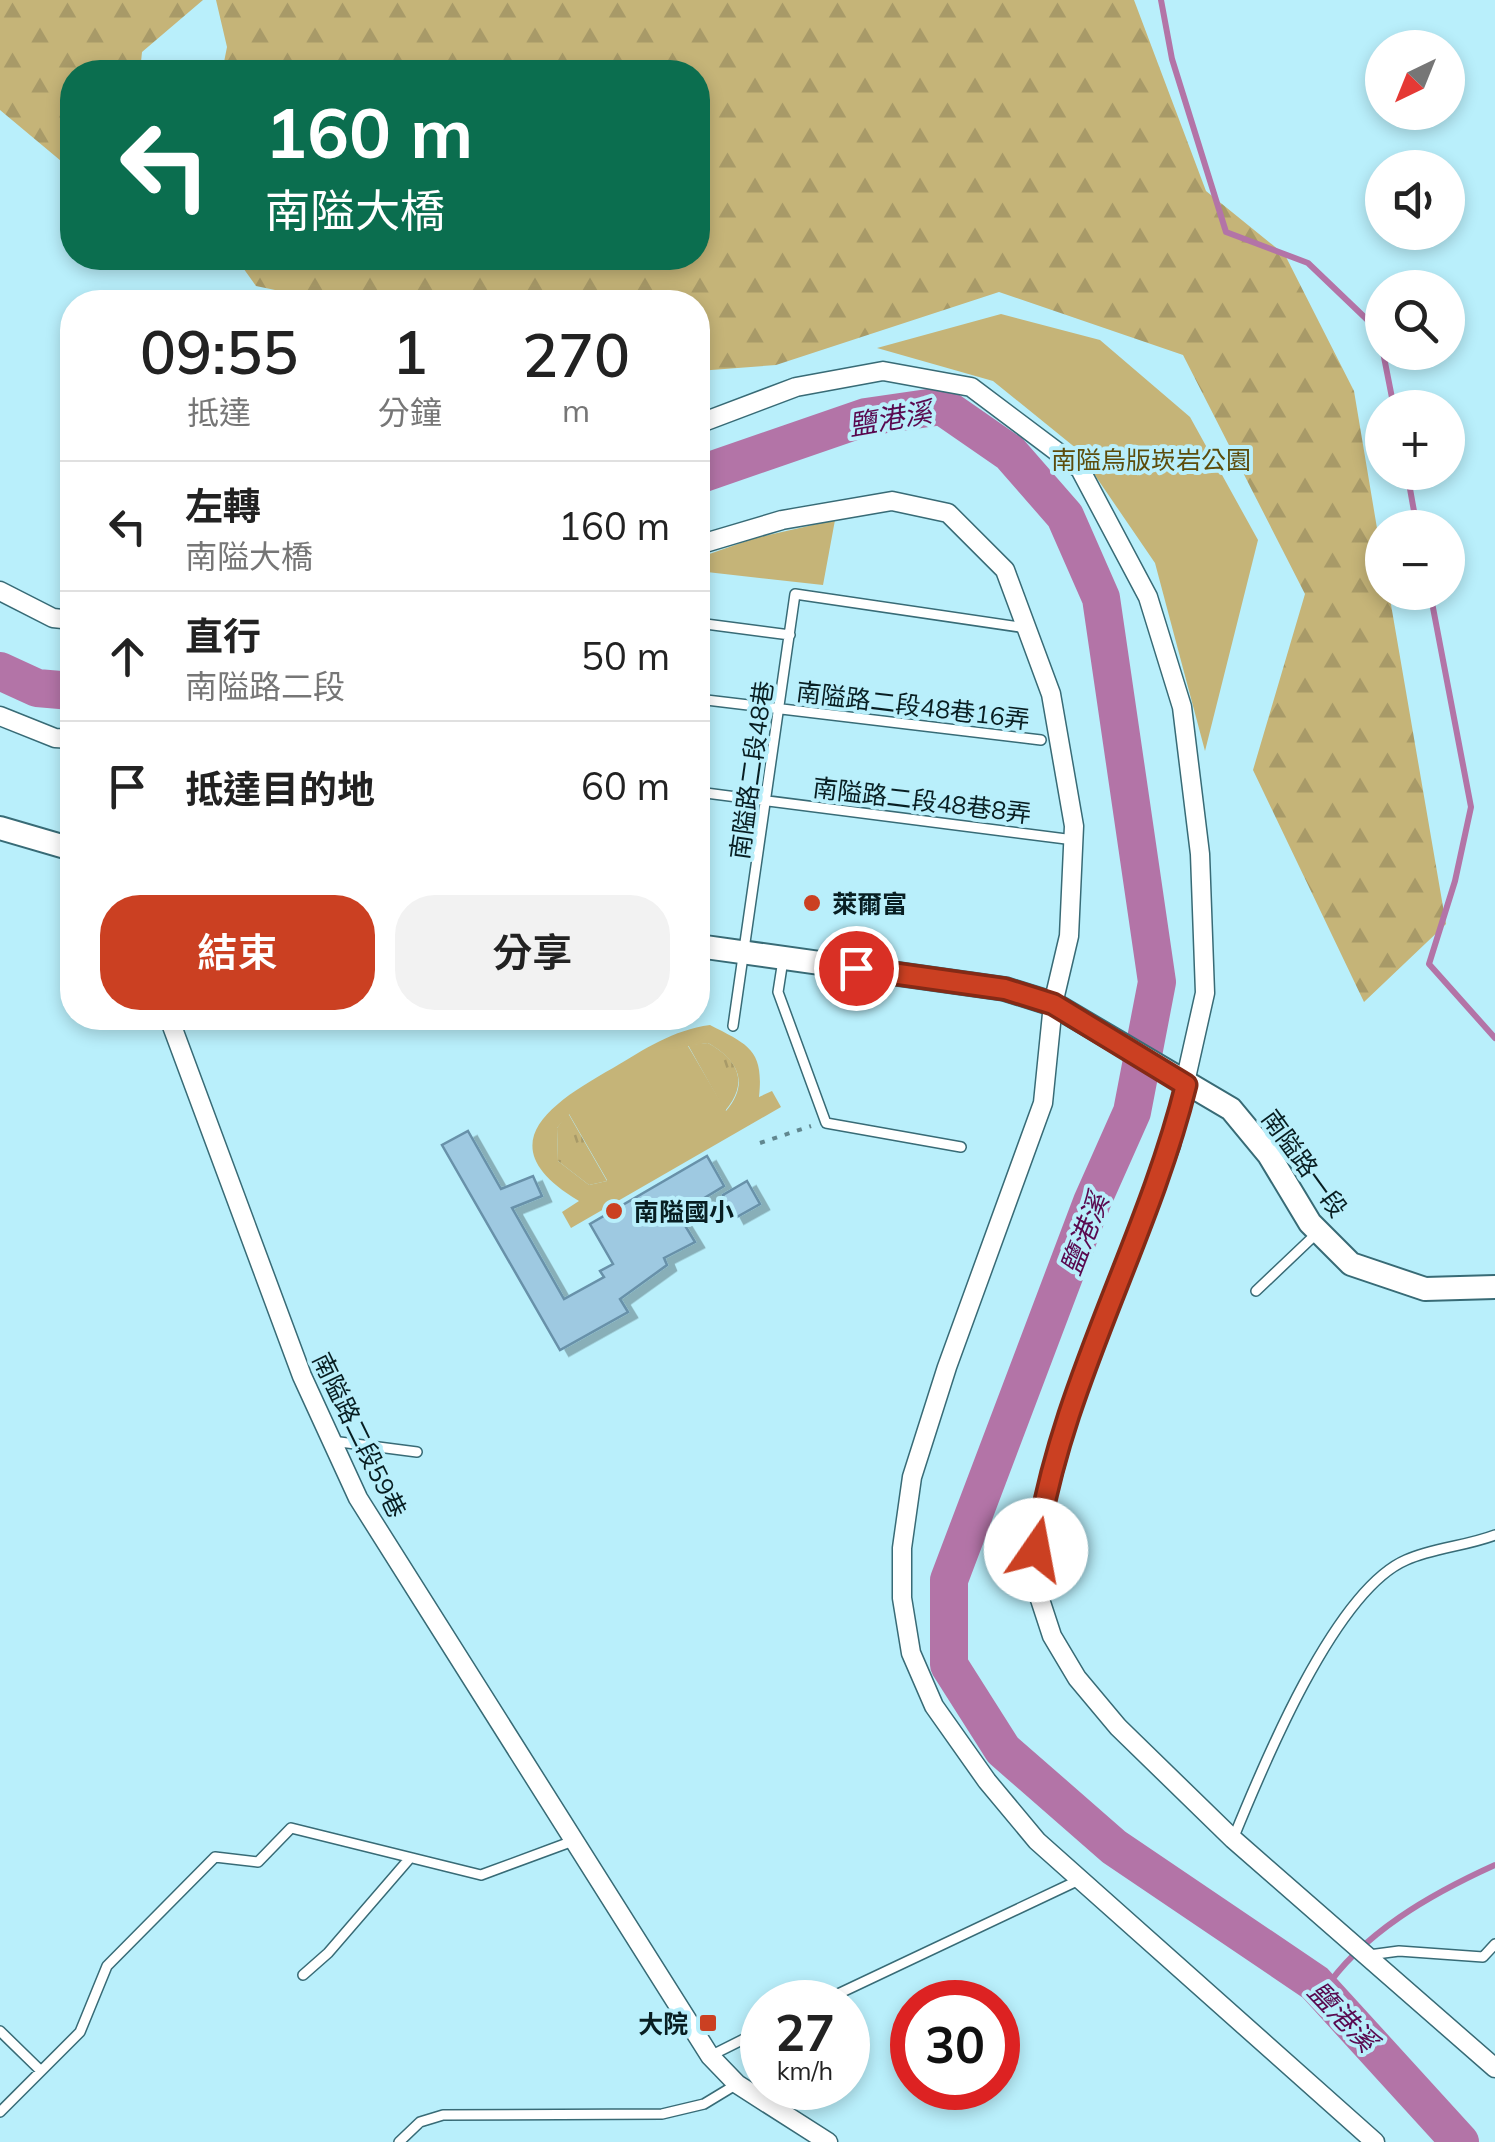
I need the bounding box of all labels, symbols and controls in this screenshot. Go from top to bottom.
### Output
north arrow [1365,30,1465,130]
map controls [1365,30,1465,610]
text: 160 m [265,88,473,176]
icon: left [100,100,230,230]
button: sound [1365,150,1465,250]
text: 南隘大橋 [265,182,445,238]
button: search [1365,270,1465,370]
text: 09:55 [140,314,298,389]
text: 1 [392,314,428,389]
text: 270 [522,317,630,392]
text: m [562,390,590,430]
button: + [1365,390,1465,490]
text: 抵達 [187,392,251,432]
text: 分鐘 [378,392,442,432]
water label: 鹽港溪 [846,393,938,443]
park label: 南隘烏版崁岩公園 [1051,444,1251,475]
text: 左轉 [185,482,261,530]
icon: left [100,499,155,554]
text: 160 m [558,502,670,550]
button: − [1365,510,1465,610]
text: 南隘大橋 [185,536,313,576]
text: 直行 [185,612,261,660]
icon: ahead [100,629,155,684]
text: 50 m [581,632,670,680]
text: 南隘路二段 [185,666,345,706]
street label: 南隘路二段48巷16弄 [794,675,1032,735]
street label: 南隘路二段48巷 [723,679,779,861]
icon: arrive [100,759,155,814]
text: 60 m [581,762,670,810]
text: 抵達目的地 [185,765,375,813]
street label: 南隘路二段48巷8弄 [811,771,1033,829]
place label: 萊爾富 [832,888,907,919]
marker: 萊爾富 [801,892,823,914]
button: 結束 [100,895,375,1010]
button: 分享 [395,895,670,1010]
pin [814,926,899,1011]
icon: arrive [829,941,884,996]
street label: 南隘路一段 [1256,1103,1354,1223]
water label: 鹽港溪 [1053,1185,1117,1279]
place label: 南隘國小 [634,1196,734,1227]
marker: 南隘國小 [603,1200,625,1222]
street label: 南隘路二段59巷 [307,1347,413,1523]
position arrow [984,1498,1088,1602]
water label: 鹽港溪 [1301,1974,1388,2061]
speed limit sign: 30 [890,1980,1020,2110]
text: 27 [775,2001,835,2064]
place label: 大院 [638,2008,688,2039]
marker: 大院 [697,2012,719,2034]
text: km/h [777,2055,833,2086]

